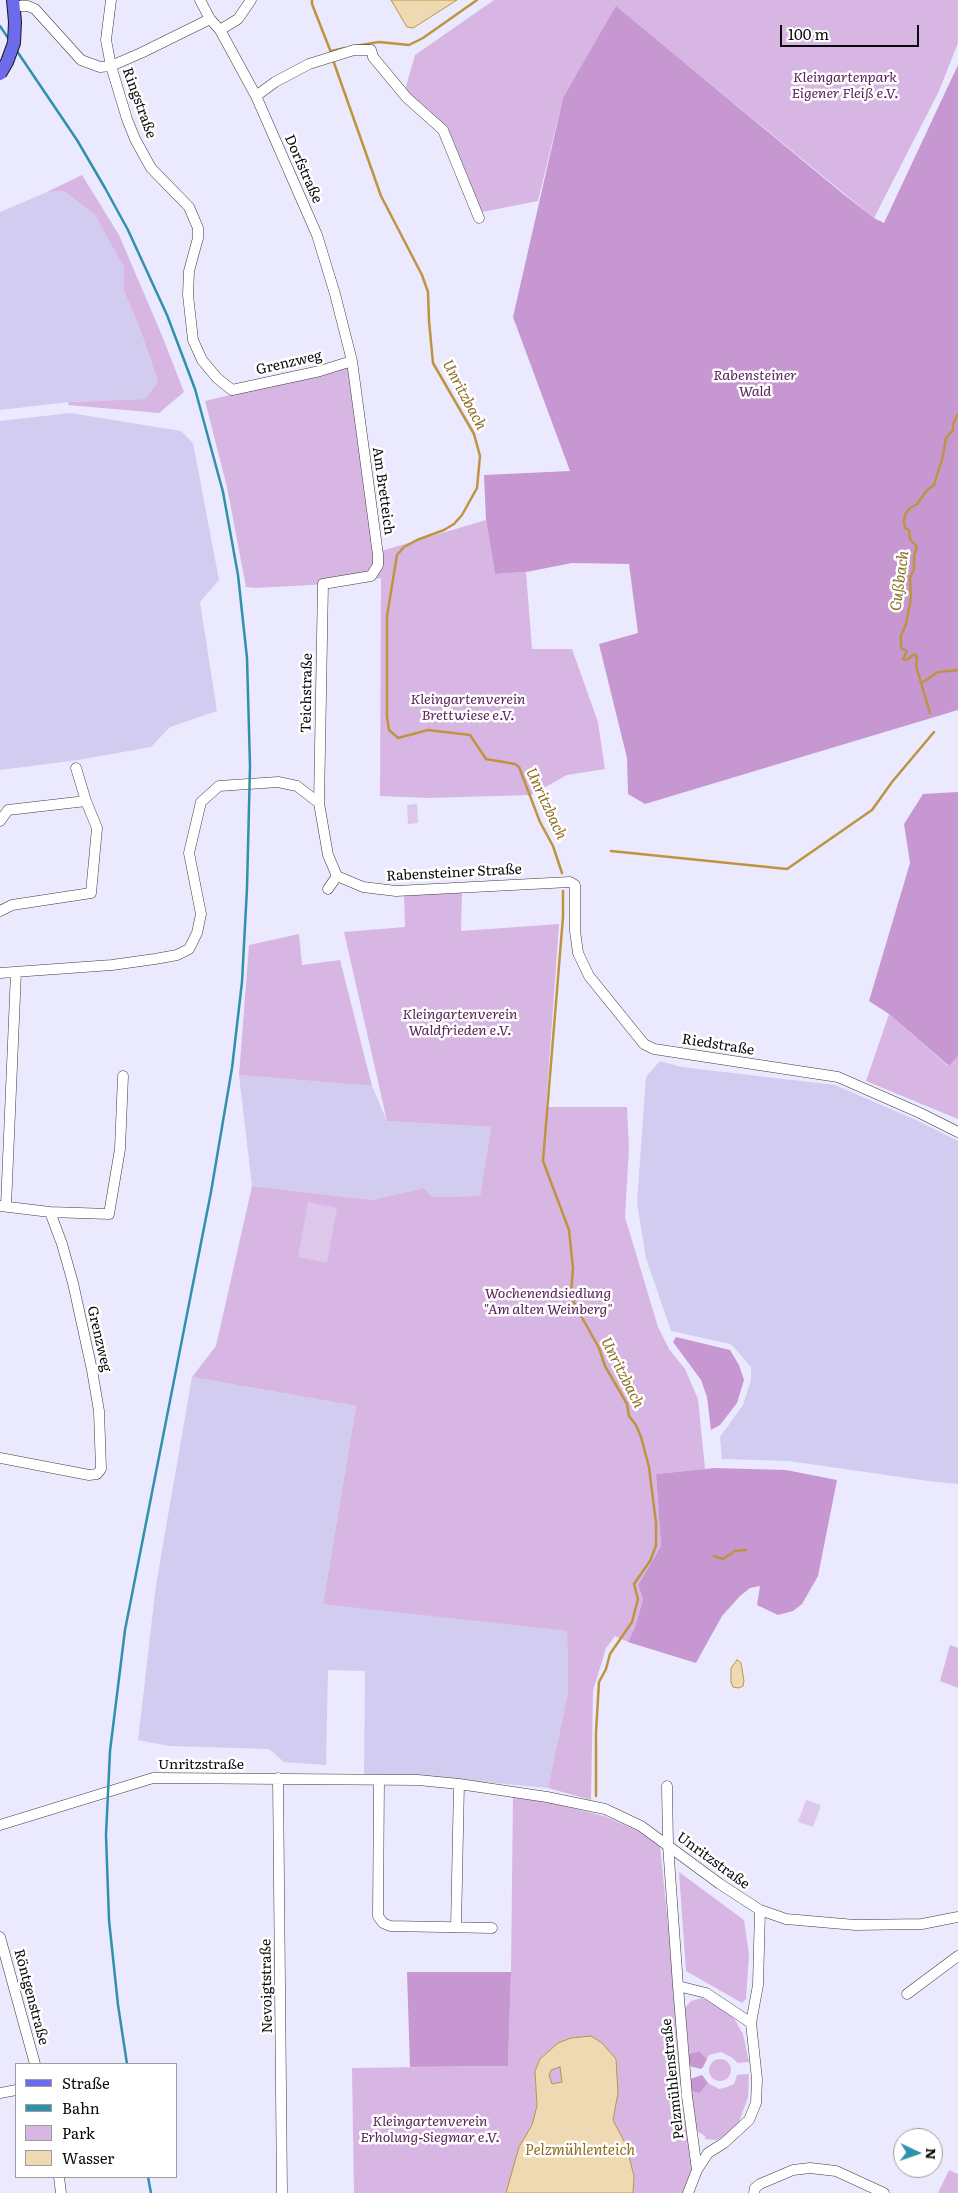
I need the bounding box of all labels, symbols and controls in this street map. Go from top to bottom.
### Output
scale bar [783,15,922,47]
text: 100 m [788,22,829,45]
street label: Ringstraße [118,65,160,141]
park label: Kleingartenpark Eigener Fleiß e.V. [792,70,898,102]
street label: Dorfstraße [280,132,326,206]
street label: Grenzweg [254,347,324,379]
water label: Unritzbach [438,357,490,433]
park label: Rabensteiner Wald [713,368,797,401]
street label: Am Bretteich [369,446,397,536]
water label: Gußbach [887,550,913,612]
street label: Teichstraße [298,653,316,733]
park label: Kleingartenverein Brettwiese e.V. [411,692,525,724]
water label: Unritzbach [522,765,570,843]
street label: Rabensteiner Straße [386,861,522,885]
park label: Kleingartenverein Waldfrieden e.V. [403,1007,517,1040]
street label: Riedstraße [681,1031,755,1059]
park label: Wochenendsiedlung "Am alten Weinberg" [483,1286,613,1318]
street label: Grenzweg [83,1304,115,1374]
water label: Unritzbach [597,1335,647,1411]
street label: Unritzstraße [158,1757,244,1773]
street label: Unritzstraße [673,1829,753,1893]
street label: Nevoigtstraße [258,1939,276,2033]
street label: Röntgenstraße [10,1947,52,2047]
street label: Pelzmühlenstraße [658,2018,688,2140]
legend [15,2063,178,2178]
text: Straße [62,2071,110,2094]
text: Bahn [62,2096,100,2119]
park label: Kleingartenverein Erholung-Siegmar e.V. [360,2114,500,2146]
text: Park [62,2121,95,2144]
north arrow [893,2128,943,2178]
water label: Pelzmühlenteich [525,2142,635,2160]
text: Wasser [62,2146,114,2169]
text: N [922,2147,942,2160]

